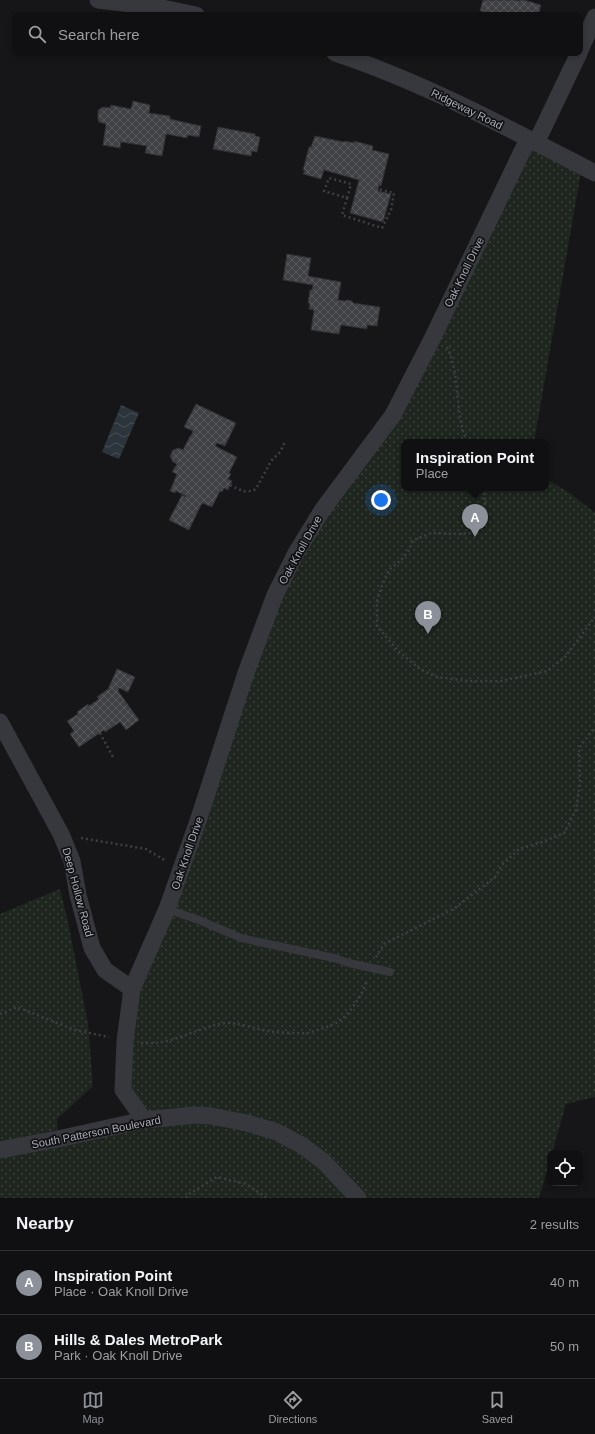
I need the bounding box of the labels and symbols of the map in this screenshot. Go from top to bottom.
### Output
street label: Ridgeway Road [429,87,505,131]
street label: Oak Knoll Drive [442,235,486,309]
your location [371,490,391,510]
pin: A [462,504,488,537]
street label: Oak Knoll Drive [276,514,324,586]
pin: B [415,601,441,634]
street label: Oak Knoll Drive [169,815,205,891]
street label: Deep Hollow Road [60,846,96,938]
street label: South Patterson Boulevard [30,1114,162,1150]

